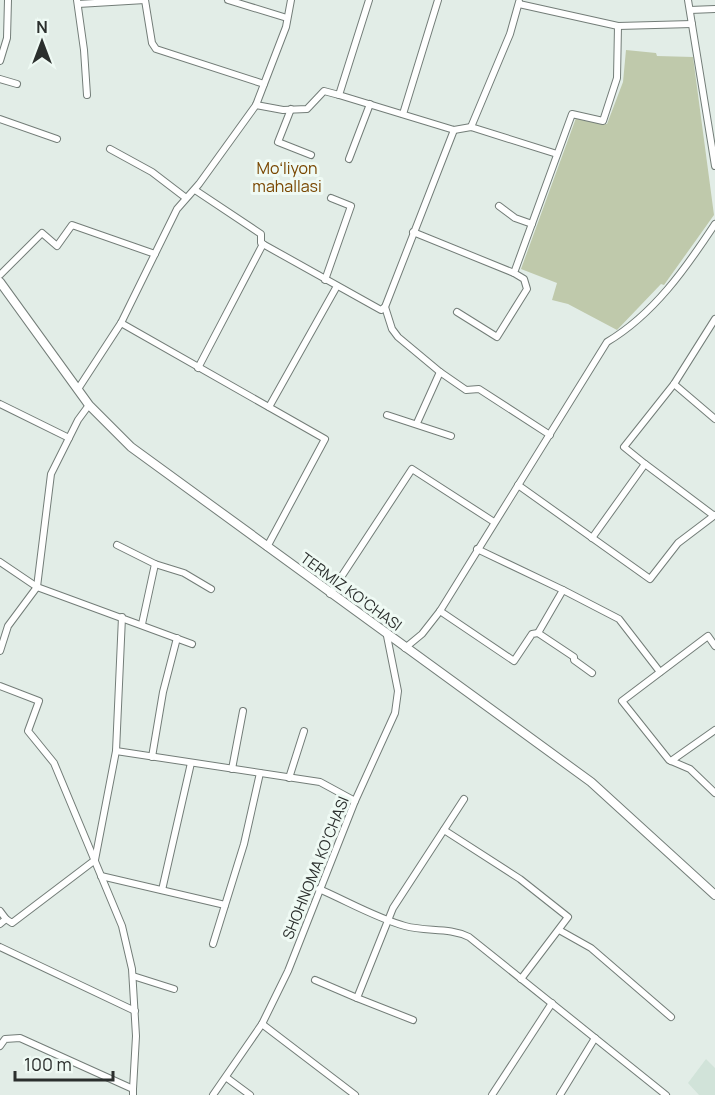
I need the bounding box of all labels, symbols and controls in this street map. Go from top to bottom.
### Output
north arrow [12,12,72,72]
text: N [36,16,48,38]
district label: Moʻliyon mahallasi [252,157,322,197]
street label: TERMIZ KO'CHASI [296,548,406,636]
street label: SHOHNOMA KO'CHASI [277,793,354,942]
scale bar [15,1044,112,1082]
text: 100 m [24,1052,72,1076]

